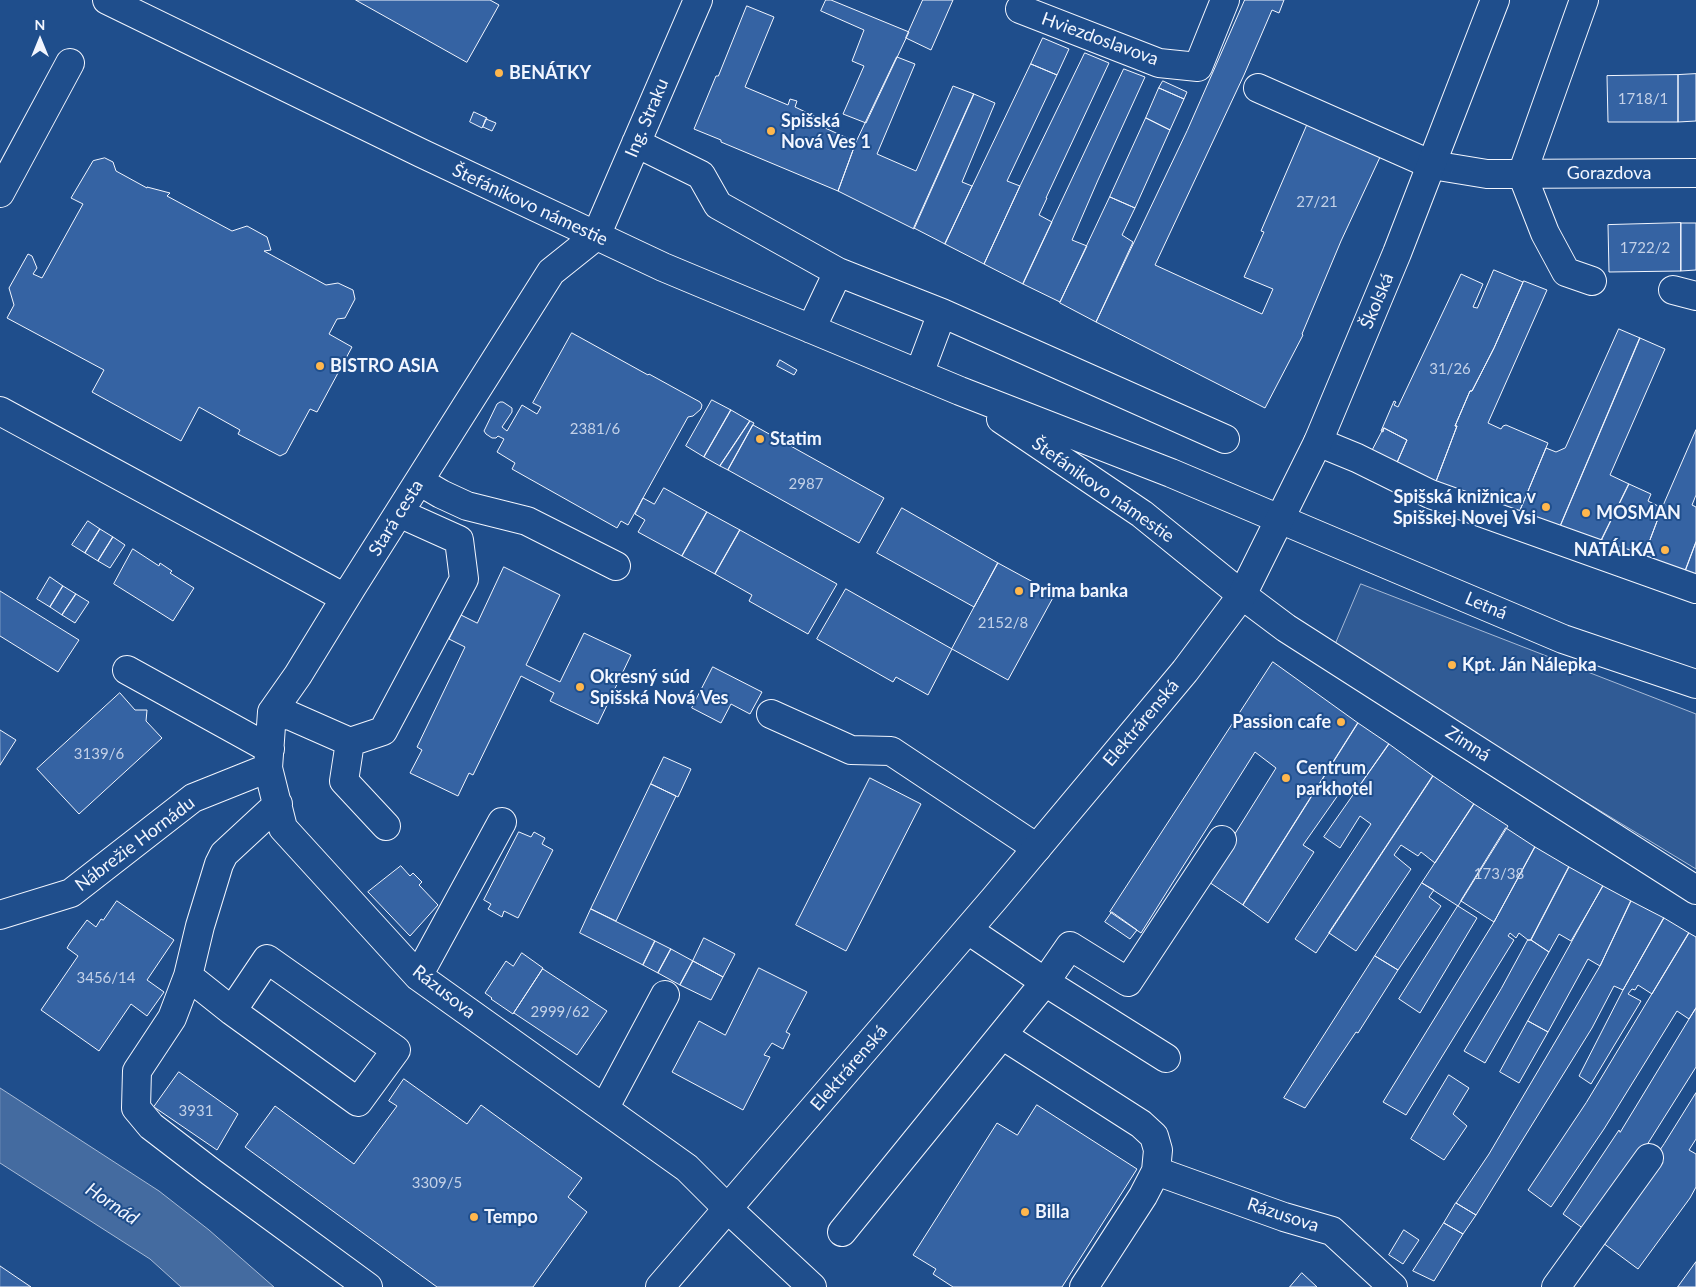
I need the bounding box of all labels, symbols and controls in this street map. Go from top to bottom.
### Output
street label: Hviezdoslavova [1039,8,1161,70]
north arrow [15,15,65,65]
text: N [35,16,45,33]
place label: BENÁTKY [509,62,591,84]
marker: BENÁTKY [493,67,505,79]
street label: Ing. Straku [621,75,673,161]
house number: 1718/1 [1618,90,1668,108]
place label: Spišská Nová Ves 1 [781,110,871,152]
marker: Spišská Nová Ves 1 [765,125,777,137]
street label: Štefánikovo námestie [449,160,611,250]
street label: Gorazdova [1567,162,1651,184]
house number: 27/21 [1296,193,1338,211]
house number: 1722/2 [1620,239,1670,257]
street label: Školská [1356,270,1398,332]
place label: BISTRO ASIA [330,355,438,377]
marker: BISTRO ASIA [314,360,326,372]
house number: 31/26 [1429,360,1471,378]
house number: 2381/6 [570,420,620,438]
place label: Statim [770,428,822,450]
marker: Statim [754,433,766,445]
street label: Štefánikovo námestie [1028,433,1178,547]
house number: 2987 [789,475,823,493]
street label: Stará cesta [364,476,428,560]
place label: Spišská knižnica v Spišskej Novej Vsi [1393,486,1536,528]
marker: Spišská knižnica v Spišskej Novej Vsi [1540,501,1552,513]
place label: MOSMAN [1596,502,1681,524]
marker: MOSMAN [1580,507,1592,519]
place label: NATÁLKA [1574,539,1655,561]
marker: NATÁLKA [1659,544,1671,556]
place label: Prima banka [1029,580,1128,602]
marker: Prima banka [1013,585,1025,597]
street label: Letná [1462,588,1510,624]
house number: 2152/8 [978,614,1028,632]
place label: Kpt. Ján Nálepka [1462,654,1597,676]
marker: Kpt. Ján Nálepka [1446,659,1458,671]
place label: Okresný súd Spišská Nová Ves [590,666,728,709]
street label: Elektrárenská [1098,675,1184,771]
marker: Okresný súd Spišská Nová Ves [574,681,586,693]
place label: Passion cafe [1232,711,1331,733]
marker: Passion cafe [1335,716,1347,728]
street label: Zimná [1442,722,1494,766]
house number: 3139/6 [74,745,124,763]
place label: Centrum parkhotel [1296,757,1373,800]
marker: Centrum parkhotel [1280,772,1292,784]
street label: Nábrežie Hornádu [71,792,199,896]
house number: 173/38 [1474,865,1524,883]
street label: Rázusova [408,961,480,1023]
house number: 3456/14 [77,969,135,987]
house number: 2999/62 [531,1003,589,1021]
street label: Elektrárenská [806,1021,892,1115]
house number: 3931 [179,1102,213,1120]
house number: 3309/5 [412,1174,462,1192]
water label: Hornád [81,1178,143,1230]
street label: Rázusova [1244,1193,1322,1237]
place label: Billa [1035,1201,1069,1223]
place label: Tempo [484,1206,538,1228]
marker: Billa [1019,1206,1031,1218]
marker: Tempo [468,1211,480,1223]

